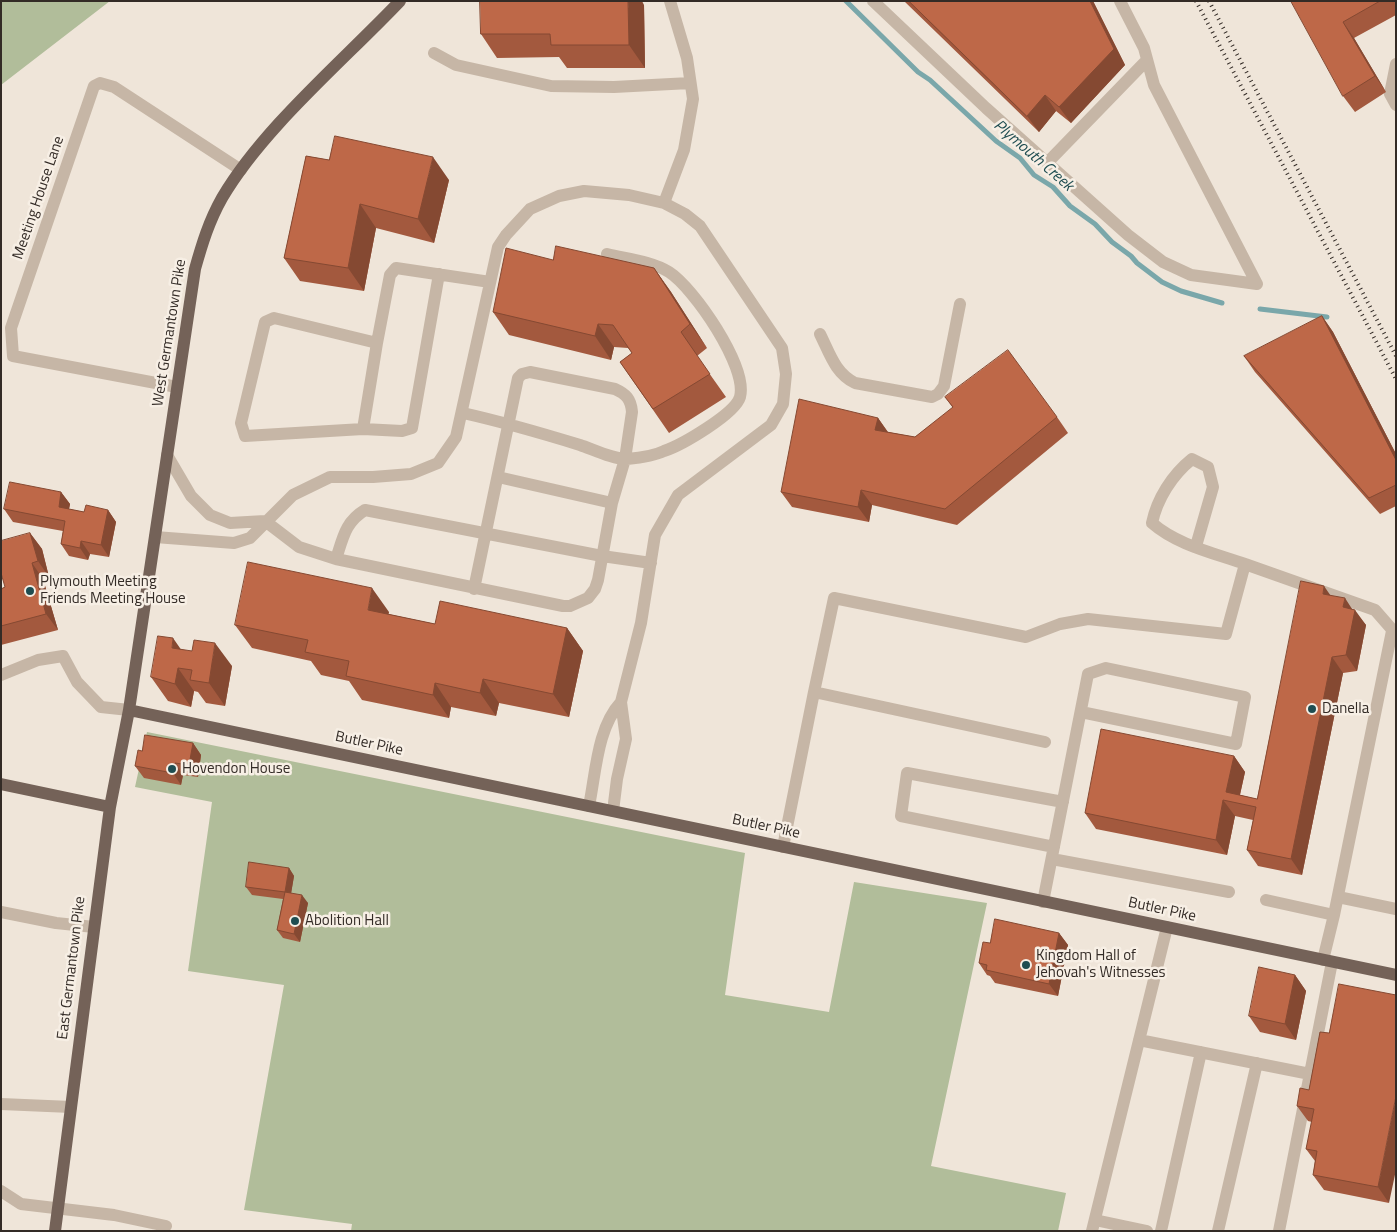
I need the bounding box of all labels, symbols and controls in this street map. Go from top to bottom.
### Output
water label: Plymouth Creek [989,116,1077,196]
street label: Meeting House Lane [9,134,69,262]
street label: West Germantown Pike [149,258,191,408]
place label: Plymouth Meeting Friends Meeting House [40,573,186,608]
marker: Plymouth Meeting Friends Meeting House [24,585,36,597]
place label: Danella [1322,700,1369,718]
marker: Danella [1306,703,1318,715]
street label: Butler Pike [334,728,404,760]
place label: Hovendon House [182,760,290,778]
marker: Hovendon House [166,763,178,775]
street label: Butler Pike [731,811,801,843]
street label: Butler Pike [1127,894,1197,926]
street label: East Germantown Pike [54,895,90,1041]
place label: Abolition Hall [305,912,389,930]
marker: Abolition Hall [289,915,301,927]
place label: Kingdom Hall of Jehovah's Witnesses [1036,947,1165,982]
marker: Kingdom Hall of Jehovah's Witnesses [1020,959,1032,971]

